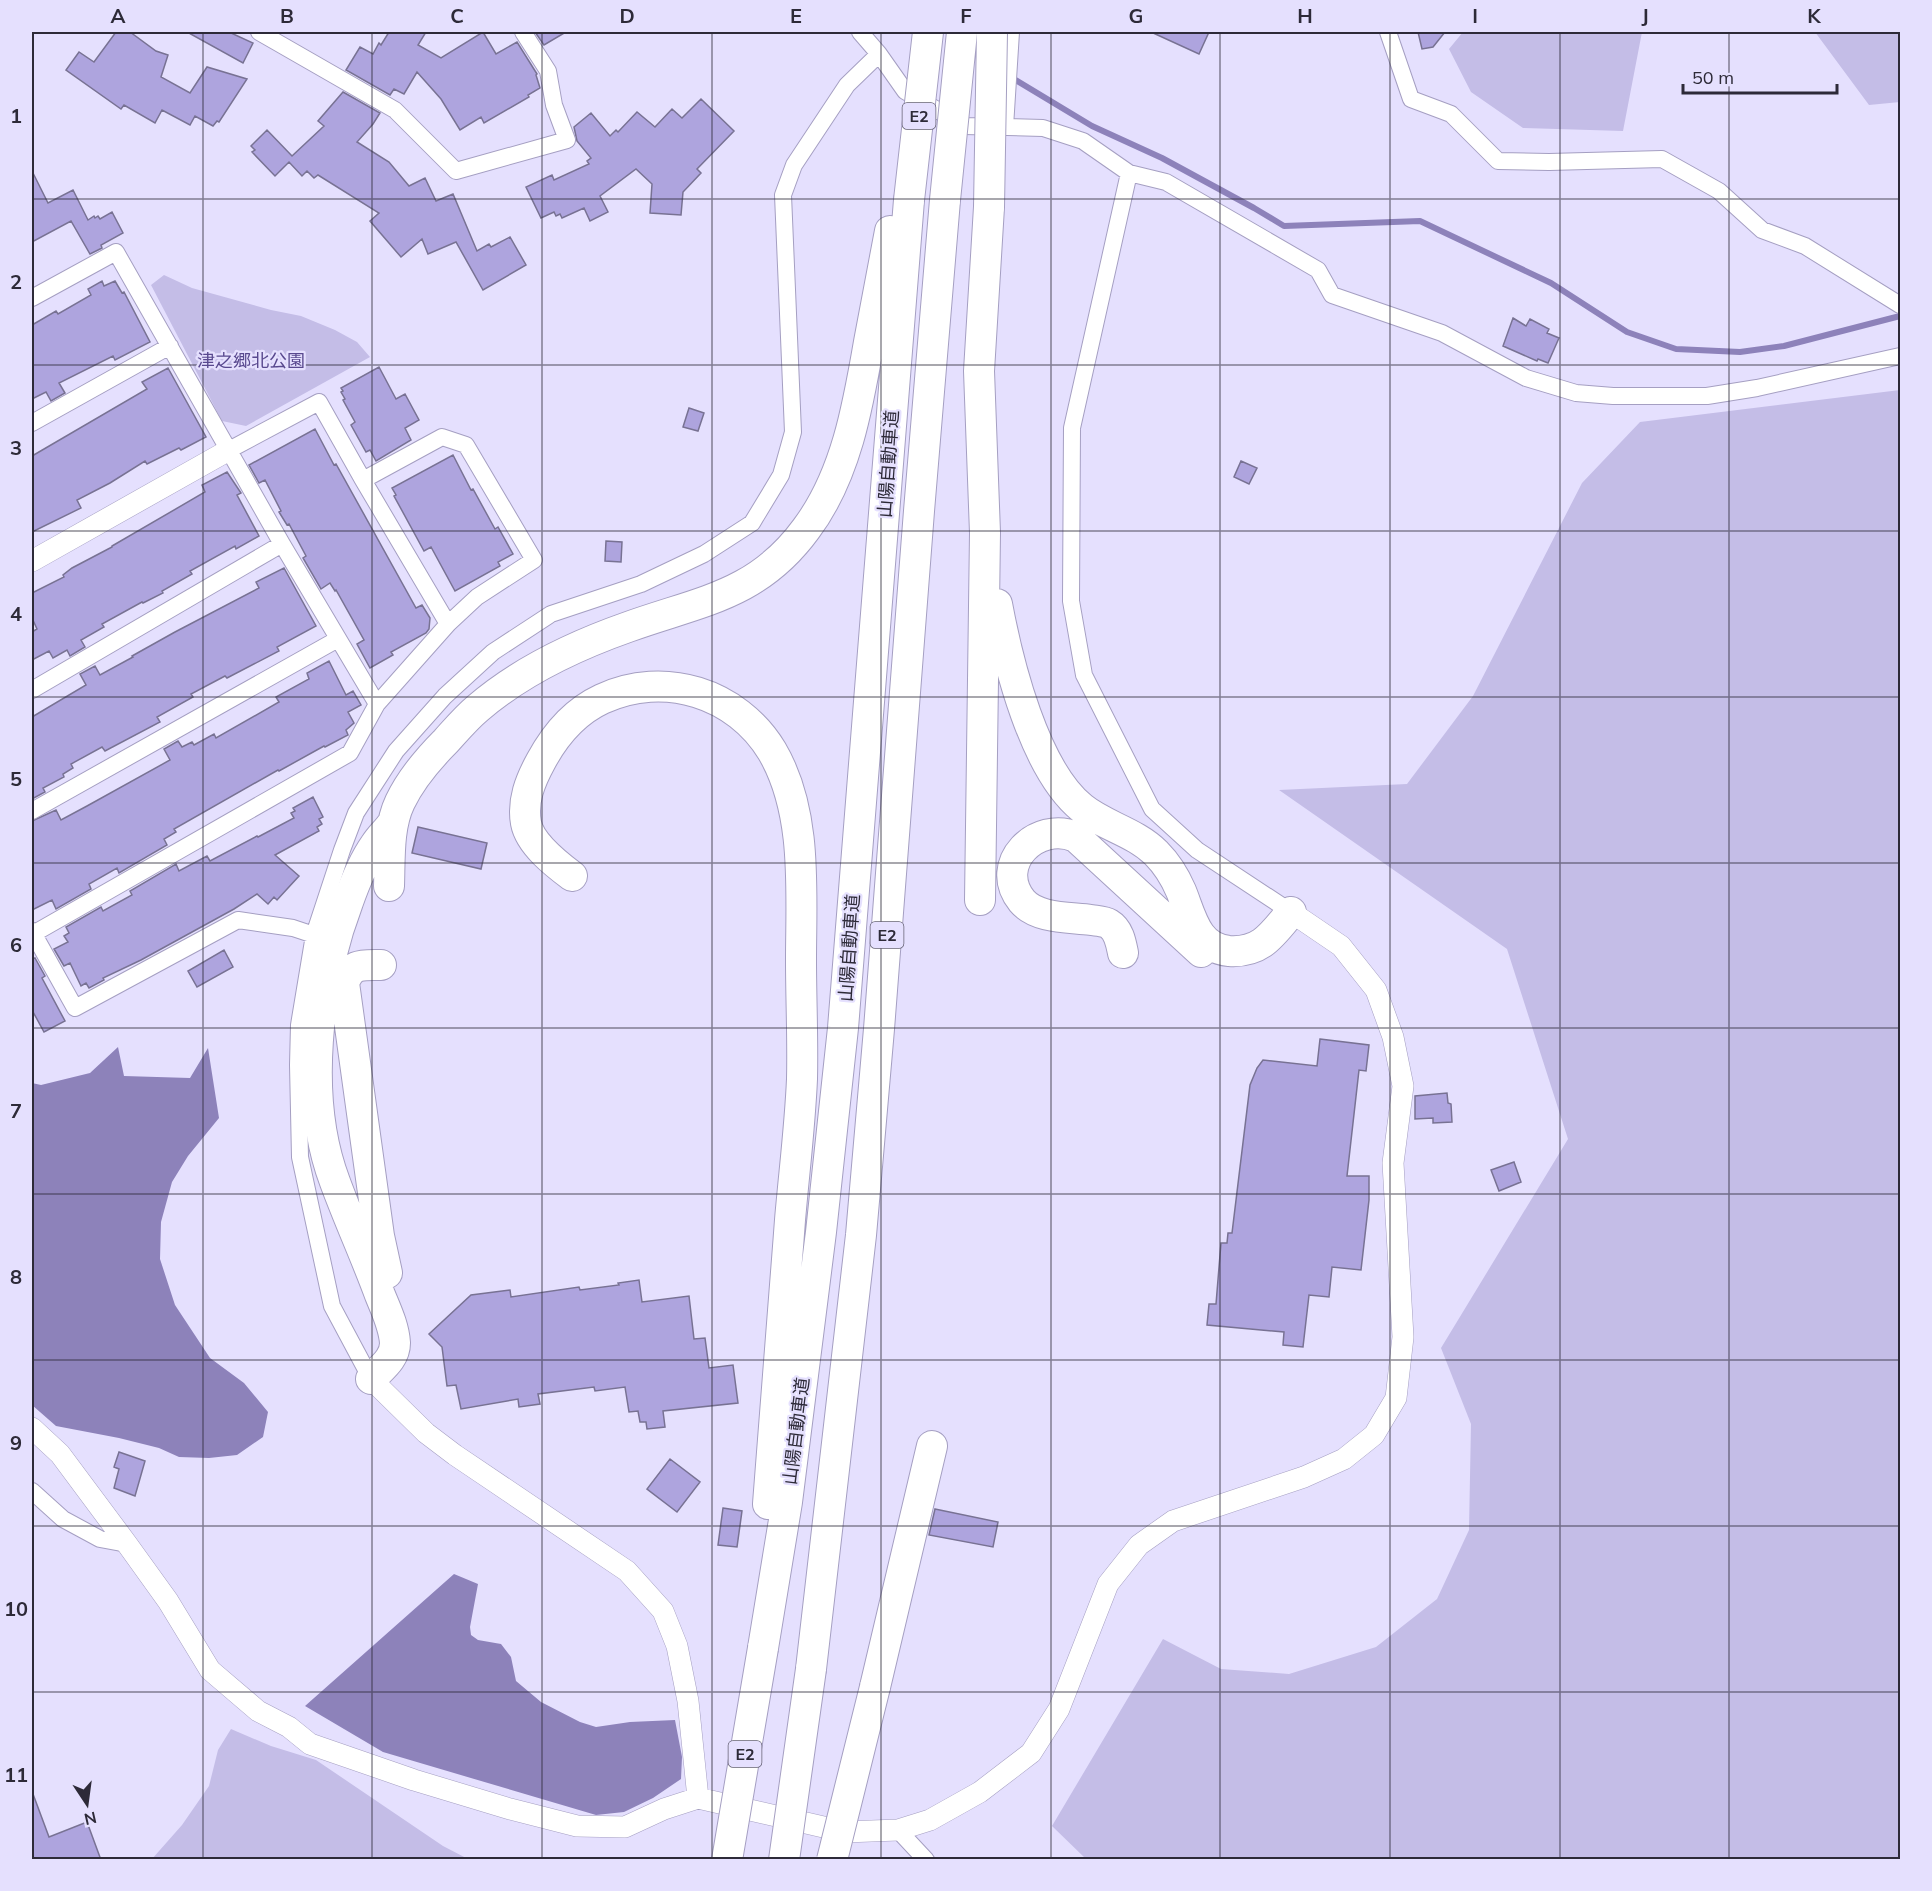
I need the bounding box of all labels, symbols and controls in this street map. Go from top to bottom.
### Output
text: A [111,3,126,28]
text: B [280,3,294,28]
text: C [450,3,464,28]
text: D [619,3,635,28]
text: E [790,3,802,28]
text: F [960,3,972,28]
text: G [1129,3,1143,28]
text: H [1297,3,1313,28]
text: I [1472,3,1478,28]
text: J [1641,3,1649,28]
text: K [1807,3,1821,28]
scale bar [1683,57,1838,95]
text: 50 m [1692,66,1734,89]
text: 1 [10,103,22,128]
road number: E2 [902,103,936,129]
text: 2 [10,269,22,294]
park label: 津之郷北公園 [197,349,305,372]
street label: 山陽自動車道 [873,409,903,519]
text: 3 [10,435,22,460]
text: 4 [10,601,22,626]
text: 5 [10,766,22,791]
street label: 山陽自動車道 [834,893,864,1003]
road number: E2 [870,922,904,948]
text: 6 [10,932,22,957]
text: 7 [10,1098,22,1123]
text: 8 [10,1264,22,1289]
street label: 山陽自動車道 [778,1376,814,1486]
text: 9 [10,1430,22,1455]
text: 10 [4,1596,28,1621]
road number: E2 [728,1741,762,1767]
text: 11 [4,1762,28,1787]
north arrow [57,1774,117,1834]
text: N [82,1808,99,1830]

